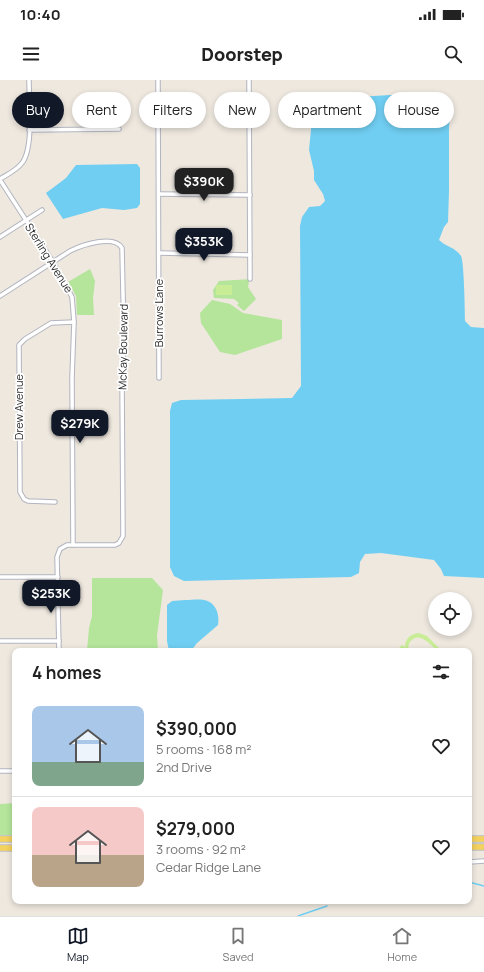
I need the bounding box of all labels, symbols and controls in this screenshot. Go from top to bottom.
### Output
text: 10:40 [20,4,61,25]
text: Doorstep [201,42,283,66]
icon: menu [20,43,42,65]
icon: search [442,43,464,65]
chip: Buy [12,92,64,128]
chip: Rent [72,92,131,128]
chip: Filters [139,92,206,128]
chip: New [214,92,270,128]
chip: Apartment [278,92,376,128]
chip: House [384,92,454,128]
pin: $390K [176,168,232,202]
text: $390K [184,172,224,190]
street label: Sterling Avenue [22,220,77,296]
pin: $353K [176,228,232,262]
text: $353K [184,232,224,250]
street label: Burrows Lane [151,278,166,347]
street label: McKay Boulevard [114,304,131,390]
street label: Drew Avenue [11,374,26,440]
pin: $279K [52,410,108,444]
text: $279K [60,414,100,432]
pin: $253K [23,580,79,614]
text: $253K [31,584,71,602]
map controls [428,592,472,636]
button: locate [428,592,472,636]
text: 4 homes [32,661,101,684]
icon: filters [430,661,452,683]
text: $390,000 [156,717,237,740]
icon: home [64,722,112,770]
icon: heart [430,735,452,757]
text: 5 rooms · 168 m² [156,740,252,758]
text: 2nd Drive [156,758,212,776]
text: $279,000 [156,817,235,840]
icon: home [64,823,112,871]
icon: heart [430,836,452,858]
text: 3 rooms · 92 m² [156,840,246,858]
text: Cedar Ridge Lane [156,858,261,876]
tab: Map [67,925,89,964]
tab: Saved [223,925,254,964]
tab: Home [387,925,417,964]

